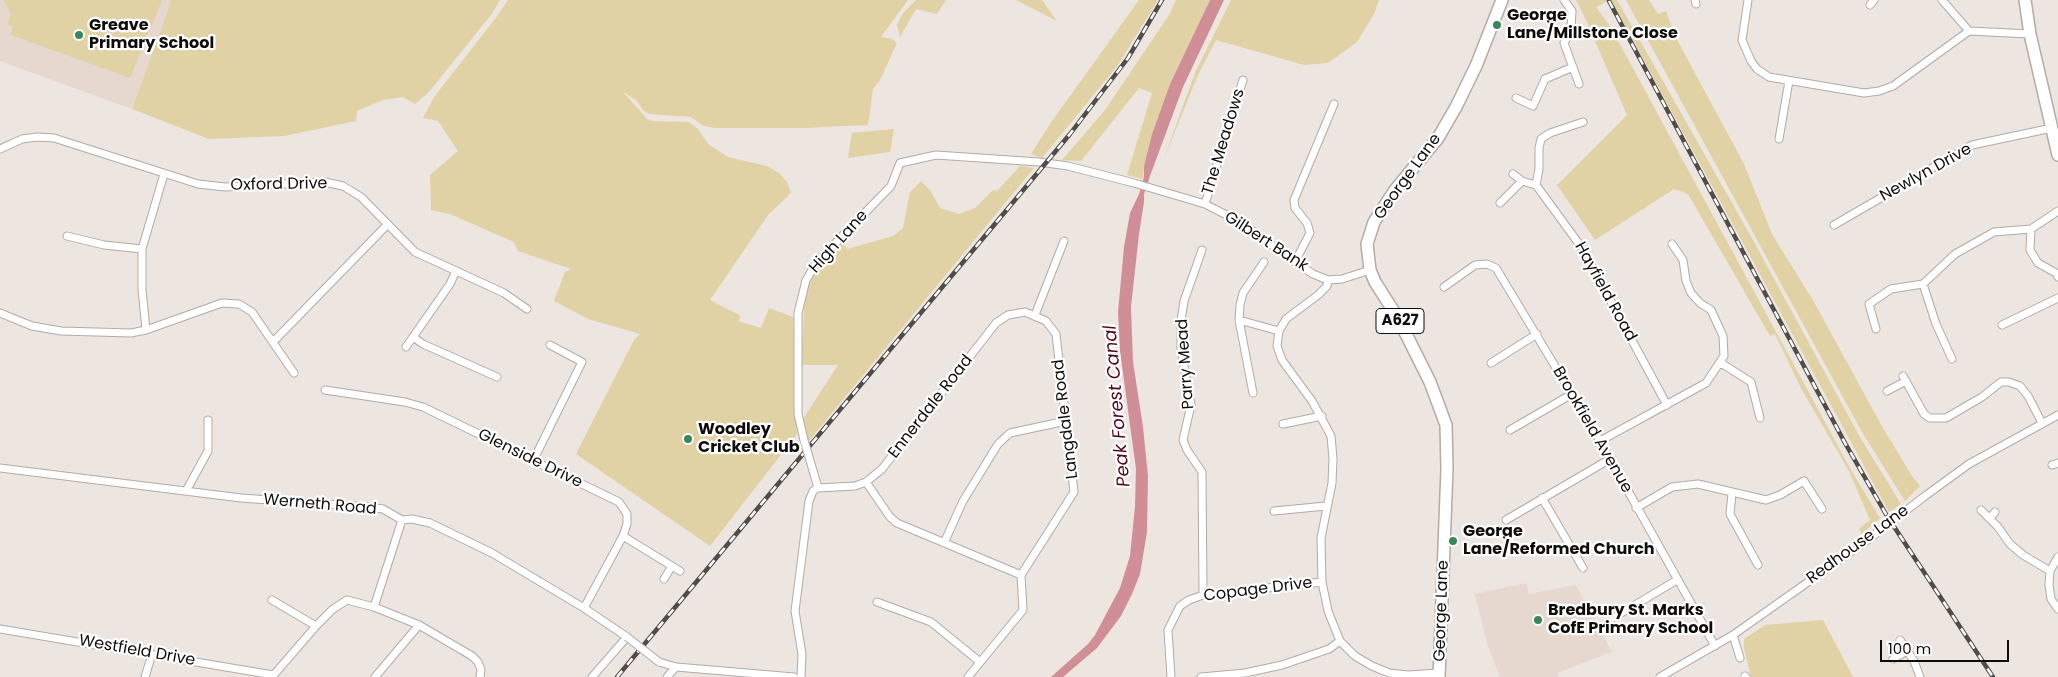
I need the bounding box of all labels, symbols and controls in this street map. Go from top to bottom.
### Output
place label: George Lane/Millstone Close [1507,6,1678,44]
place label: Greave Primary School [89,16,214,54]
marker: George Lane/Millstone Close [1491,19,1503,31]
marker: Greave Primary School [73,29,85,41]
street label: The Meadows [1199,87,1249,197]
street label: George Lane [1370,130,1446,224]
street label: Newlyn Drive [1877,140,1975,206]
street label: Oxford Drive [230,175,328,195]
street label: High Lane [806,207,872,277]
street label: Gilbert Bank [1220,208,1312,276]
street label: Hayfield Road [1570,239,1640,345]
road number: A627 [1376,308,1424,334]
street label: Parry Mead [1173,318,1199,410]
water label: Peak Forest Canal [1100,324,1136,488]
street label: Ennerdale Road [885,351,977,463]
street label: Langdale Road [1049,358,1083,480]
street label: Brookfield Avenue [1548,363,1636,497]
place label: Woodley Cricket Club [698,420,800,458]
street label: Glenside Drive [475,425,585,493]
marker: Woodley Cricket Club [682,433,694,445]
street label: Werneth Road [263,490,377,520]
street label: Redhouse Lane [1803,501,1913,589]
place label: George Lane/Reformed Church [1463,522,1655,560]
marker: George Lane/Reformed Church [1447,535,1459,547]
street label: George Lane [1431,560,1453,662]
street label: Copage Drive [1203,574,1313,606]
place label: Bredbury St. Marks CofE Primary School [1548,601,1713,639]
marker: Bredbury St. Marks CofE Primary School [1532,614,1544,626]
scale bar [1883,630,2012,662]
street label: Westfield Drive [77,631,197,671]
text: 100 m [1888,638,1931,659]

